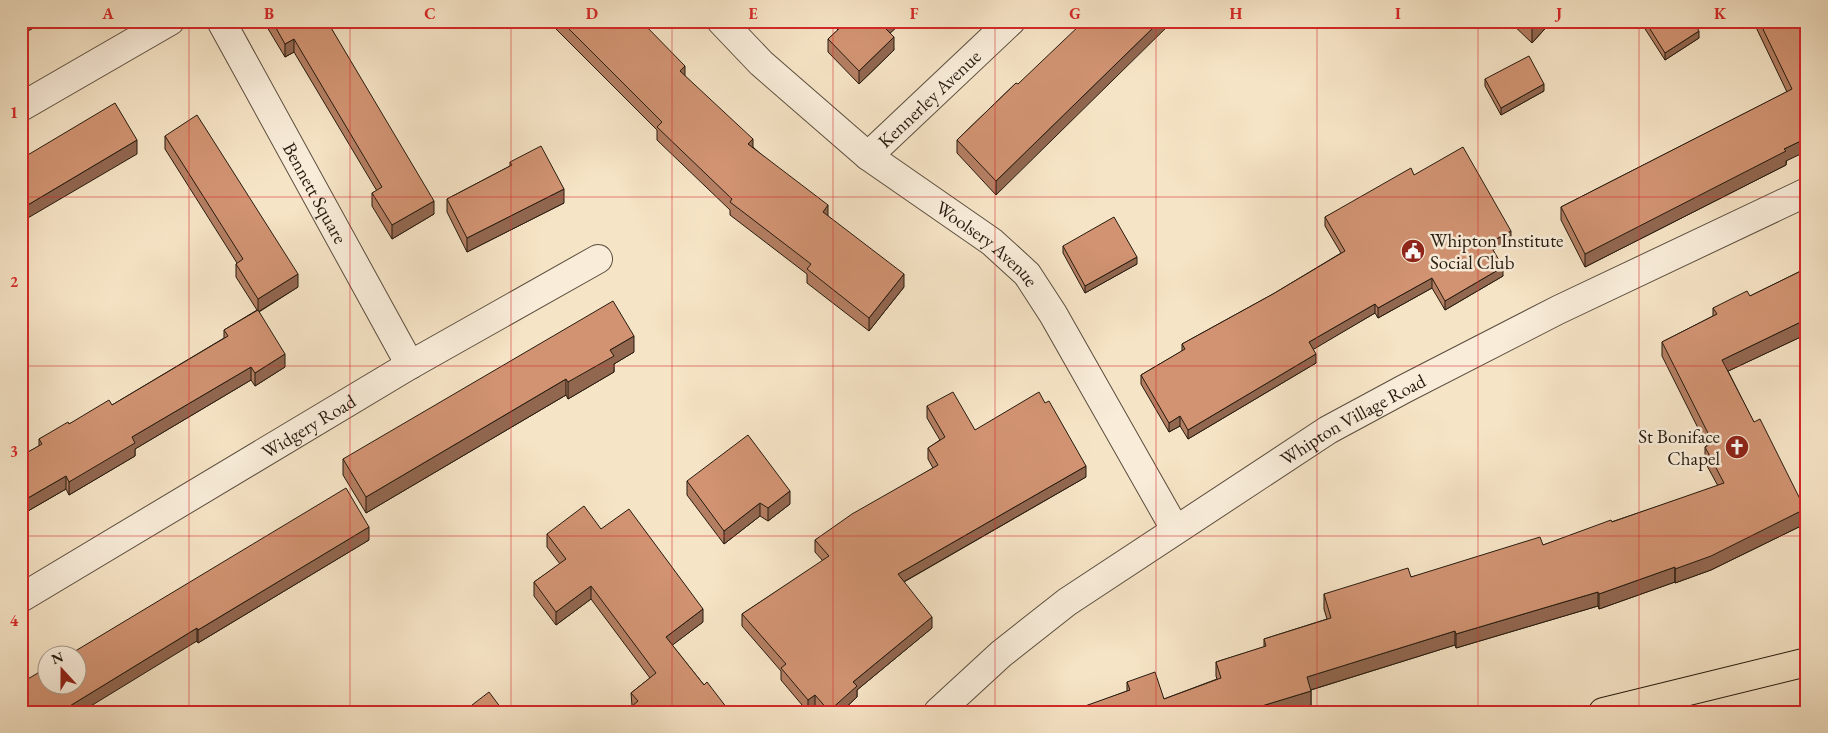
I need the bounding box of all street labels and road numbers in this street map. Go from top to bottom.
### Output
street label: Kennerley Avenue [872,44,986,153]
street label: Bennett Square [277,138,353,248]
street label: Woolsery Avenue [931,195,1044,292]
street label: Whipton Village Road [1275,368,1430,471]
street label: Widgery Road [257,388,361,464]

